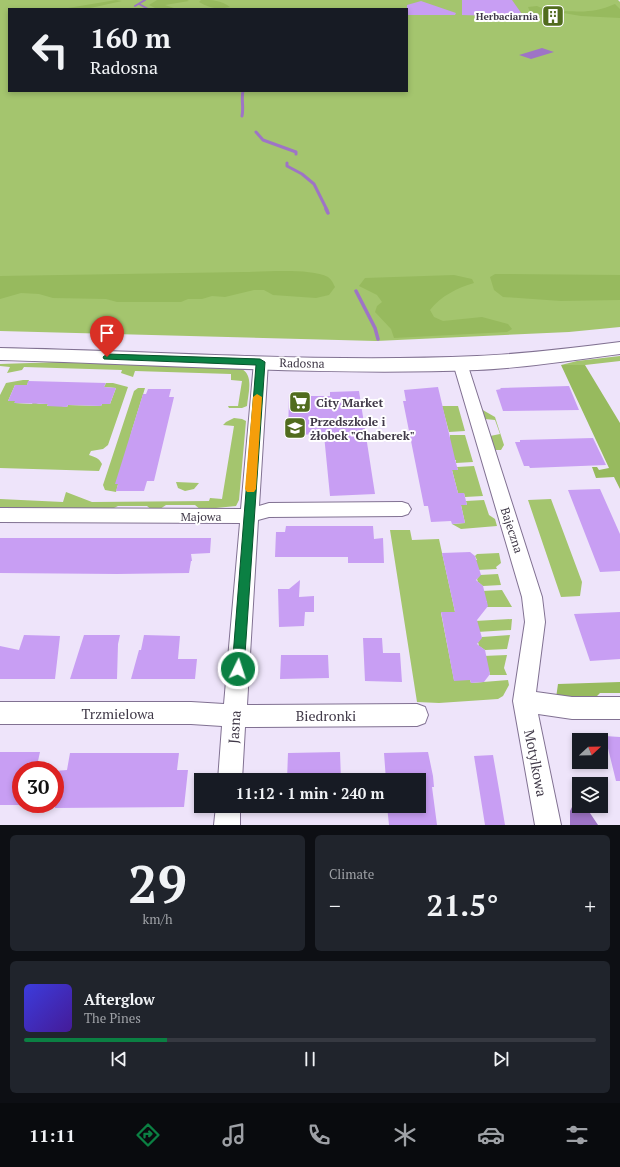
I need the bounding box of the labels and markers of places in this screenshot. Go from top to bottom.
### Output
building icon: Herbaciarnia [540,3,566,29]
place label: Herbaciarnia [476,10,538,23]
pin [90,316,124,357]
supermarket icon: City Market [287,389,313,415]
place label: City Market [316,395,383,410]
place label: Przedszkole i żłobek "Chaberek" [310,414,415,443]
school or university icon: Przedszkole i żłobek "Chaberek" [282,415,308,441]

